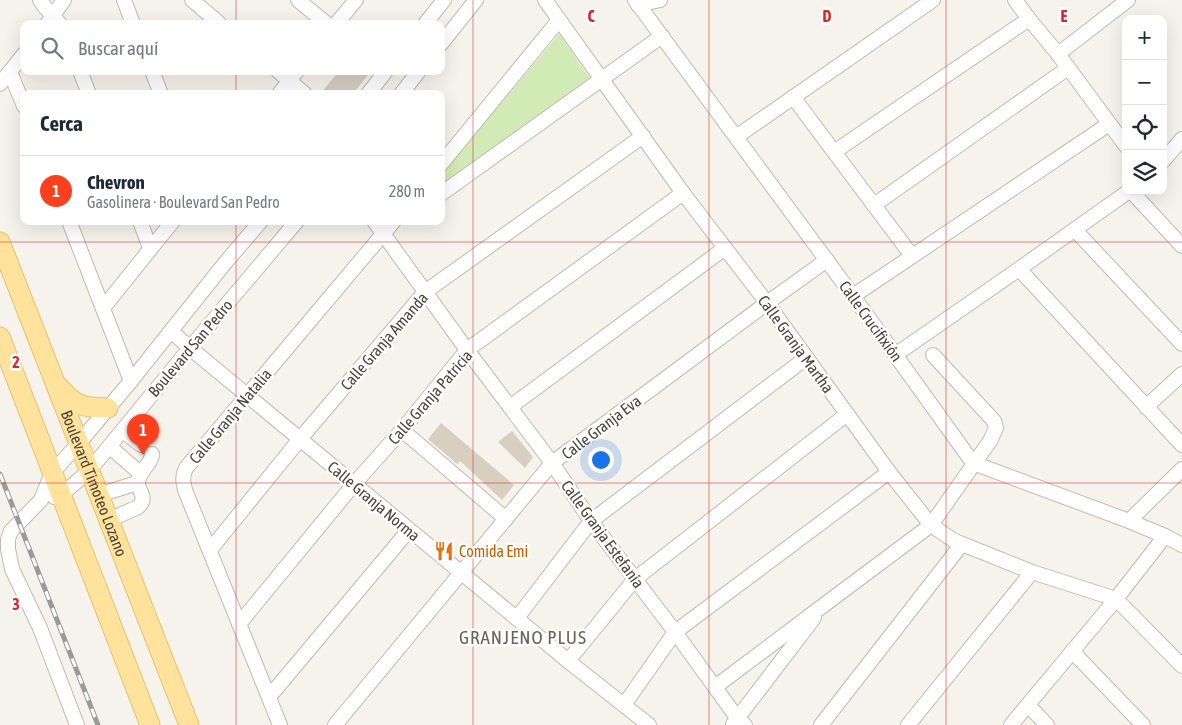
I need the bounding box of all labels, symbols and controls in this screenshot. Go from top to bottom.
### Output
text: C [587,7,595,25]
text: D [823,7,832,25]
text: E [1061,7,1068,25]
map controls [1122,15,1167,195]
button: + [1122,15,1167,60]
search box [20,20,445,75]
icon: search [38,34,66,62]
text: Buscar aquí [78,37,158,59]
button: − [1122,60,1167,105]
button: locate [1122,105,1167,150]
text: Cerca [40,111,83,135]
button: layers [1122,150,1167,195]
text: Chevron [87,171,145,193]
text: 1 [52,182,60,200]
text: 280 m [389,182,425,200]
text: Gasolinera · Boulevard San Pedro [87,193,280,211]
street label: Calle Crucifixión [836,277,906,365]
street label: Calle Granja Amanda [337,289,432,394]
street label: Calle Granja Martha [754,292,837,397]
street label: Boulevard San Pedro [144,296,236,400]
street label: Calle Granja Patricia [384,346,477,448]
text: 2 [12,353,20,371]
street label: Calle Granja Natalia [185,365,276,468]
street label: Calle Granja Eva [558,391,645,463]
street label: Boulevard Timoteo Lozano [58,408,131,559]
pin: 1 [127,414,159,455]
your location [588,447,614,473]
street label: Calle Granja Norma [324,457,424,545]
street label: Calle Granja Estefanía [557,477,648,592]
restaurant icon: Comida Emi [433,540,455,562]
place label: Comida Emi [459,542,528,560]
text: 3 [12,595,20,613]
district label: GRANJENO PLUS [459,626,587,648]

